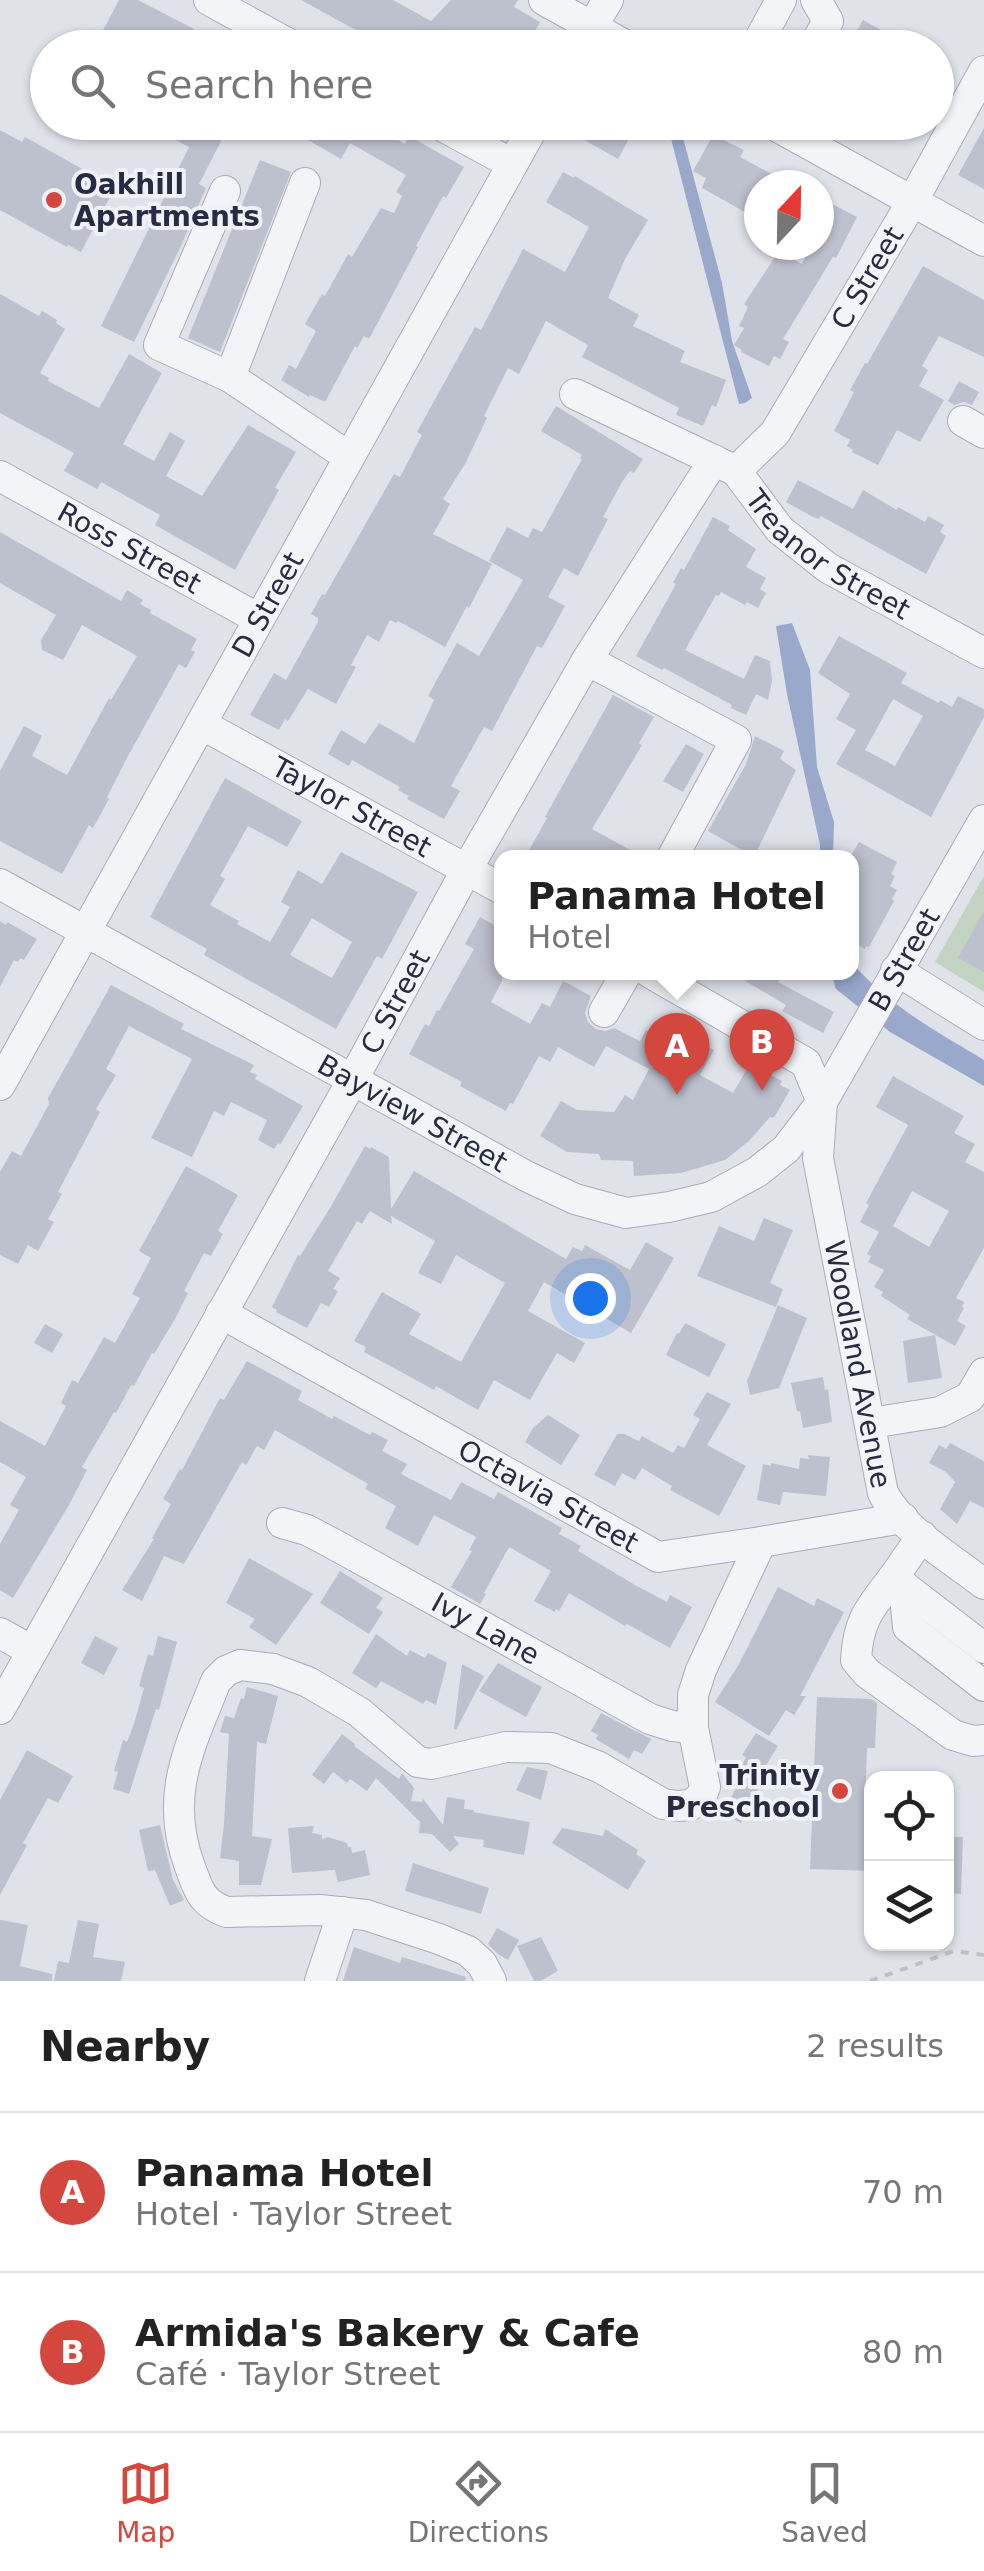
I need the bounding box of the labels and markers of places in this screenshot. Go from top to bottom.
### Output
place label: Oakhill Apartments [74,168,260,233]
marker: Oakhill Apartments [43,189,65,211]
pin: B [730,1008,794,1091]
pin: A [644,1012,710,1095]
place label: Trinity Preschool [665,1759,820,1824]
marker: Trinity Preschool [829,1780,851,1802]

